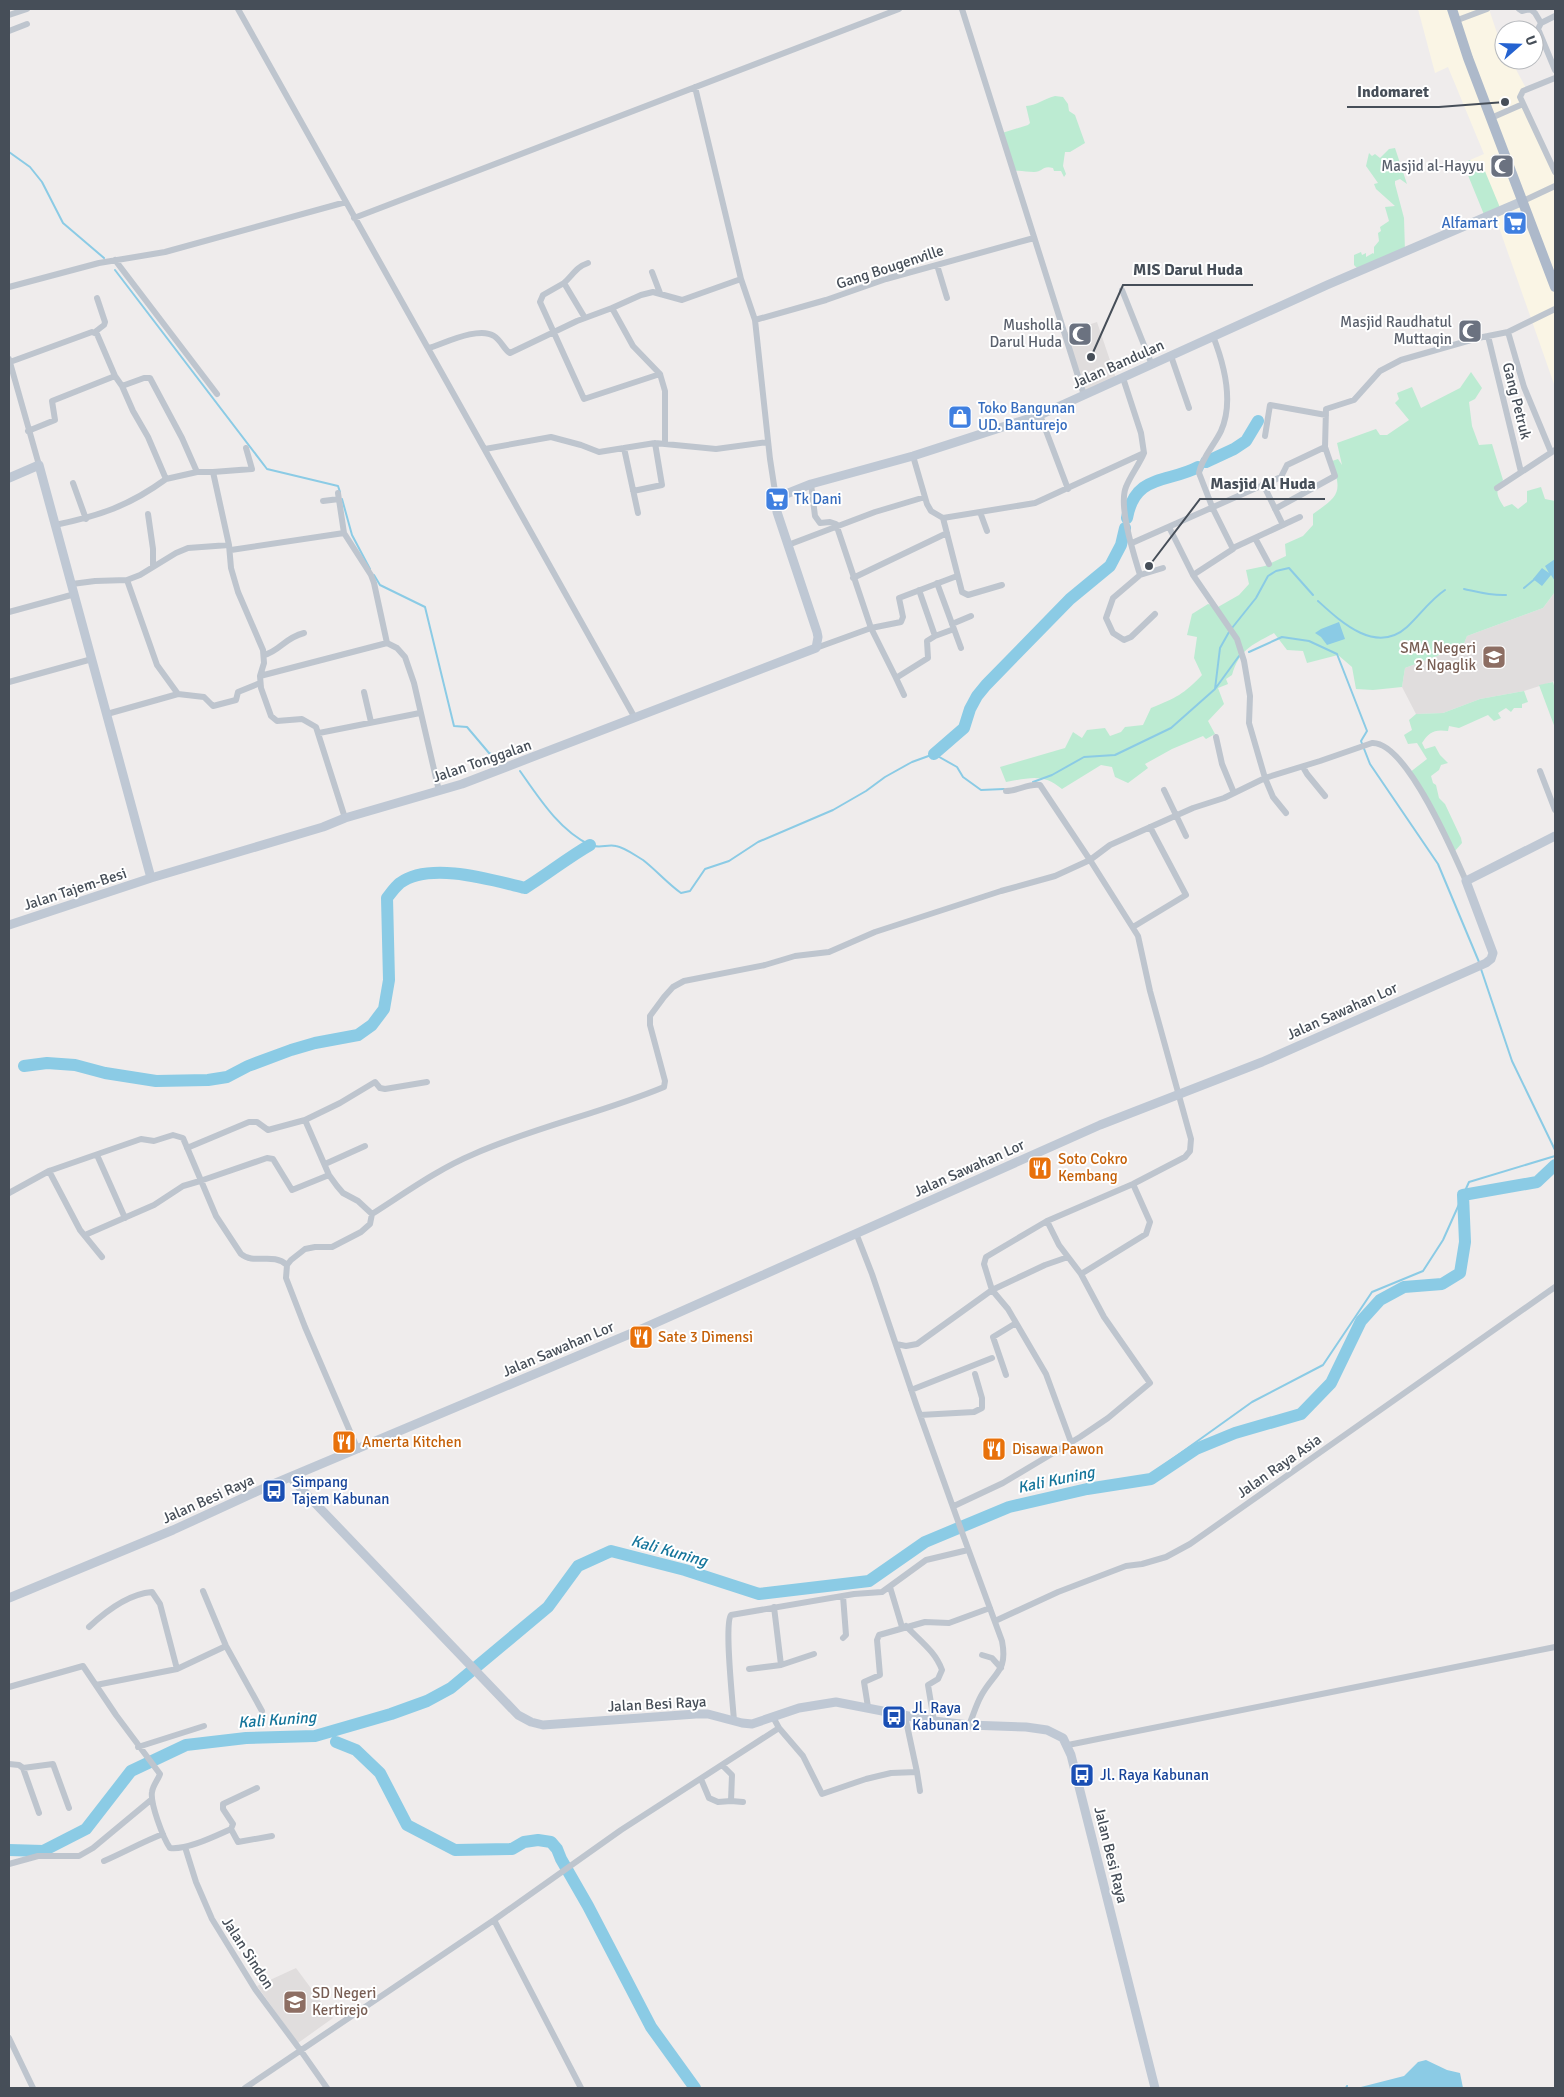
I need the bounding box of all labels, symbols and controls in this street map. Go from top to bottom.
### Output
north arrow [1494,20,1544,70]
text: U [1521,33,1540,48]
callout: Indomaret [1347,76,1439,107]
text: Indomaret [1357,82,1429,102]
mosque icon: Masjid al-Hayyu [1489,153,1515,179]
place label: Masjid al-Hayyu [1381,157,1484,175]
supermarket icon: Alfamart [1502,210,1528,236]
place label: Alfamart [1441,214,1498,232]
street label: Gang Bougenville [834,241,946,293]
callout: MIS Darul Huda [1123,254,1253,285]
text: MIS Darul Huda [1133,260,1243,280]
place label: Masjid Raudhatul Muttaqin [1340,313,1452,348]
place label: Musholla Darul Huda [990,316,1062,351]
mosque icon: Masjid Raudhatul Muttaqin [1457,318,1483,344]
mosque icon: Musholla Darul Huda [1067,321,1093,347]
street label: Jalan Bandulan [1069,336,1167,392]
street label: Gang Petruk [1499,361,1535,442]
place label: Toko Bangunan UD. Banturejo [978,399,1075,434]
shop icon: Toko Bangunan UD. Banturejo [947,404,973,430]
callout: Masjid Al Huda [1200,468,1325,499]
text: Masjid Al Huda [1210,474,1316,494]
supermarket icon: Tk Dani [764,486,790,512]
place label: Tk Dani [794,490,842,508]
place label: SMA Negeri 2 Ngaglik [1400,639,1476,674]
school or university icon: SMA Negeri 2 Ngaglik [1481,644,1507,670]
street label: Jalan Tonggalan [430,736,534,786]
street label: Jalan Tajem-Besi [21,864,129,914]
street label: Jalan Sawahan Lor [1284,978,1401,1044]
street label: Jalan Sawahan Lor [911,1135,1028,1201]
place label: Soto Cokro Kembang [1058,1150,1128,1185]
restaurant icon: Soto Cokro Kembang [1027,1155,1053,1181]
street label: Jalan Sawahan Lor [499,1317,617,1381]
restaurant icon: Sate 3 Dimensi [628,1324,654,1350]
place label: Sate 3 Dimensi [658,1328,753,1346]
restaurant icon: Amerta Kitchen [331,1429,357,1455]
street label: Jalan Raya Asia [1233,1430,1325,1502]
place label: Amerta Kitchen [362,1433,462,1451]
restaurant icon: Disawa Pawon [981,1436,1007,1462]
place label: Disawa Pawon [1012,1440,1104,1458]
water label: Kali Kuning [1016,1462,1098,1498]
street label: Jalan Besi Raya [159,1471,257,1527]
place label: Simpang Tajem Kabunan [292,1473,389,1508]
bus stop icon: Simpang Tajem Kabunan [261,1478,287,1504]
water label: Kali Kuning [629,1531,711,1572]
street label: Jalan Besi Raya [607,1692,707,1716]
place label: Jl. Raya Kabunan 2 [912,1699,980,1734]
bus stop icon: Jl. Raya Kabunan 2 [881,1704,907,1730]
water label: Kali Kuning [237,1707,318,1733]
bus stop icon: Jl. Raya Kabunan [1069,1762,1095,1788]
place label: Jl. Raya Kabunan [1100,1766,1209,1784]
street label: Jalan Besi Raya [1090,1805,1132,1905]
street label: Jalan Sindon [218,1914,278,1992]
place label: SD Negeri Kertirejo [312,1984,376,2019]
school or university icon: SD Negeri Kertirejo [282,1989,308,2015]

